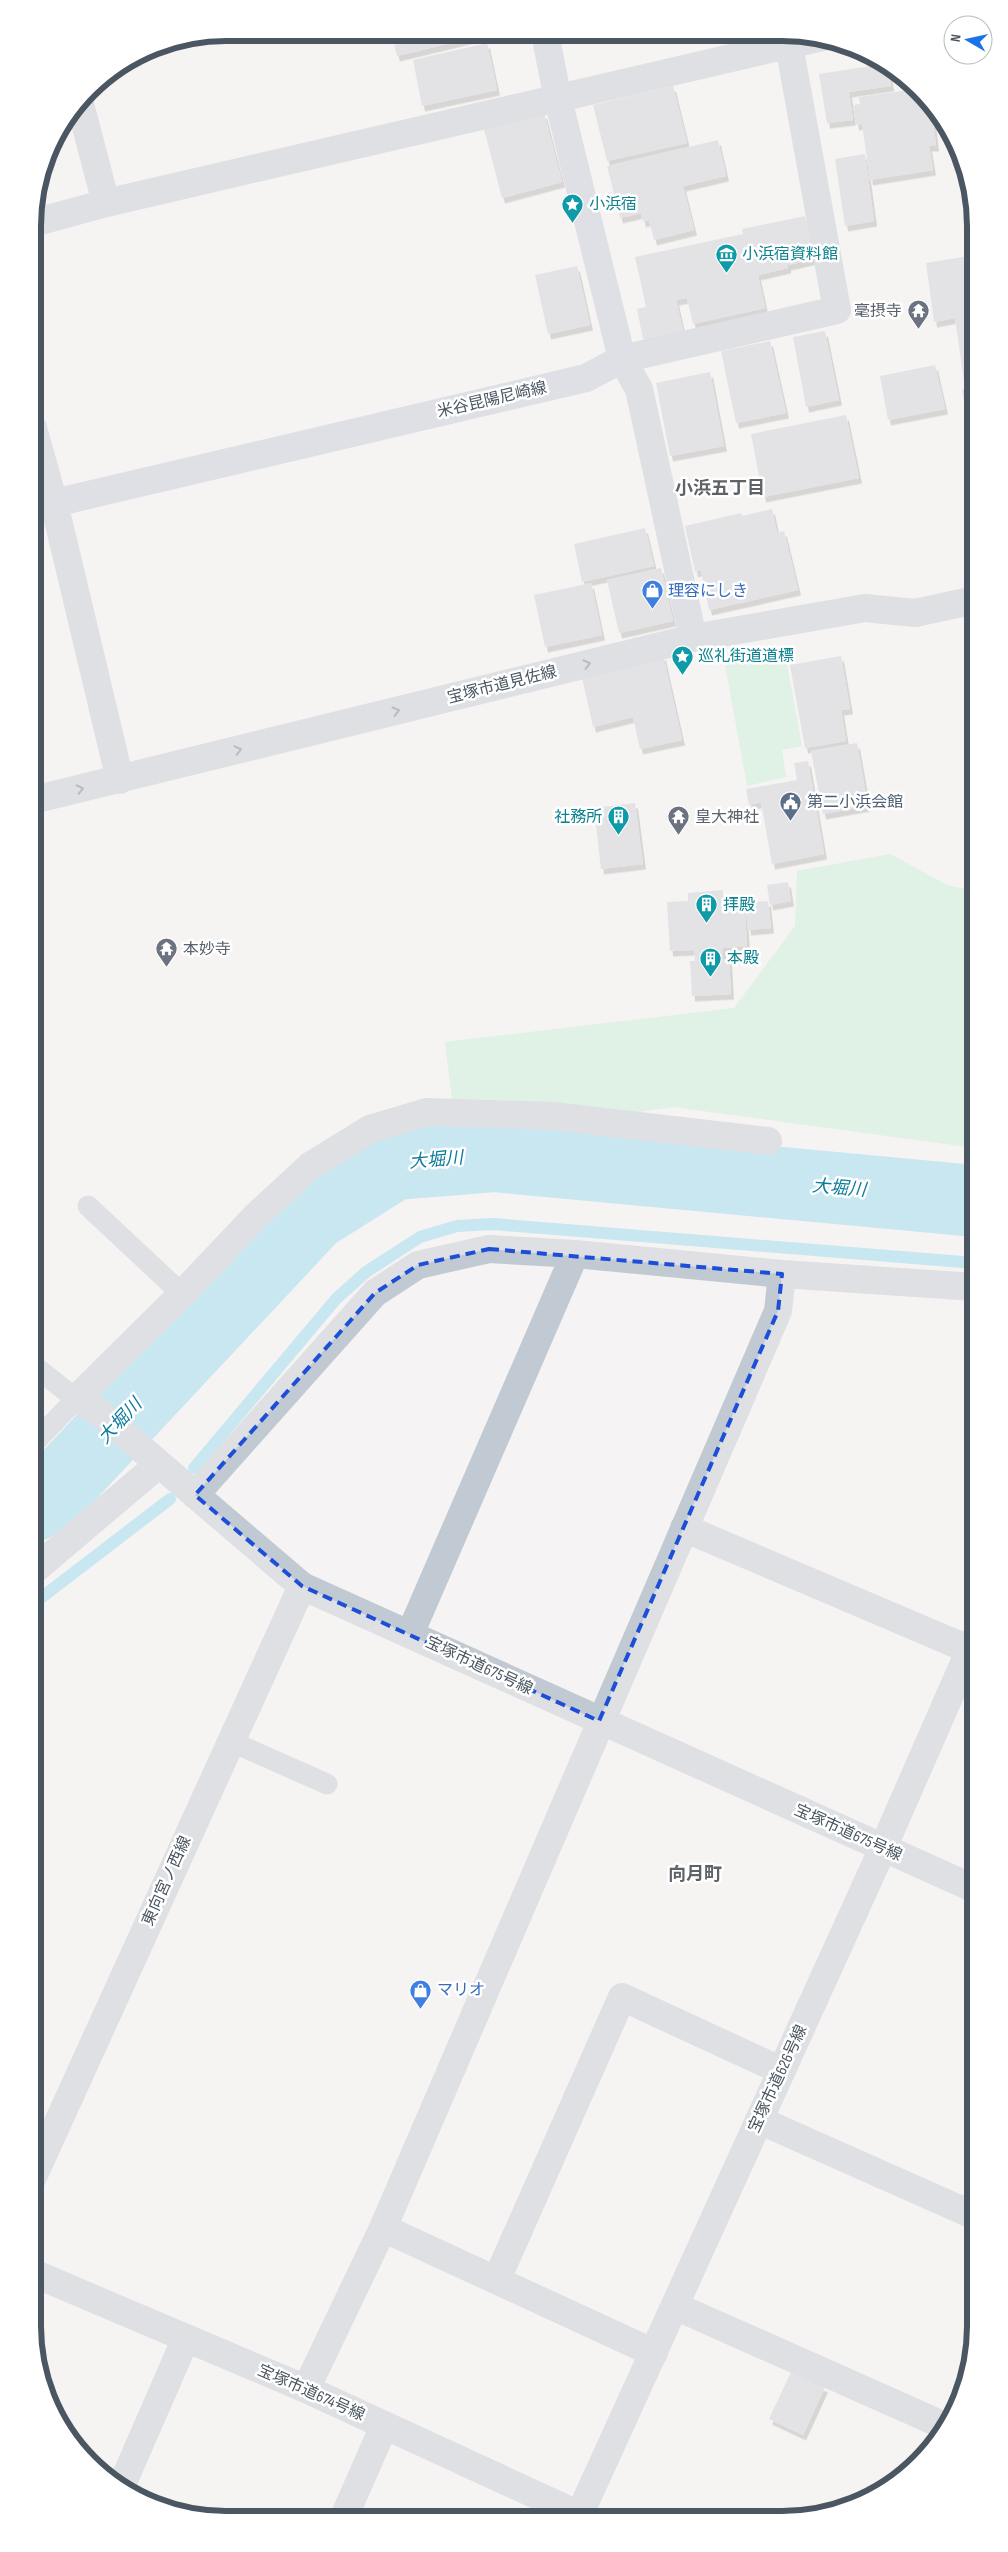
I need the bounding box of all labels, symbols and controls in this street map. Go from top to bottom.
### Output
north arrow [943,15,993,65]
text: N [947,33,965,43]
place icon: 小浜宿 [561,192,585,223]
place label: 小浜宿 [589,195,637,214]
museum icon: 小浜宿資料館 [714,242,738,273]
place label: 小浜宿資料館 [742,245,838,264]
temple icon: 毫摂寺 [906,299,930,330]
place label: 毫摂寺 [854,302,902,321]
street label: 米谷昆陽尼崎線 [435,378,549,422]
district label: 小浜五丁目 [675,478,765,499]
shop icon: 理容にしき [640,579,664,610]
place label: 理容にしき [668,582,748,601]
place icon: 巡礼街道道標 [670,644,694,675]
place label: 巡礼街道道標 [698,647,794,666]
one-way arrow [583,659,592,670]
street label: 宝塚市道見佐線 [445,662,559,708]
one-way arrow [391,706,400,717]
one-way arrow [234,745,243,756]
one-way arrow [76,784,85,795]
public building icon: 第二小浜会館 [779,790,803,821]
place label: 第二小浜会館 [807,793,903,812]
building icon: 社務所 [606,805,630,836]
temple icon: 皇大神社 [667,805,691,836]
place label: 社務所 [554,808,602,827]
place label: 皇大神社 [695,808,759,827]
building icon: 拝殿 [695,893,719,924]
place label: 拝殿 [723,896,755,915]
temple icon: 本妙寺 [155,937,179,968]
place label: 本妙寺 [183,940,231,959]
building icon: 本殿 [699,946,723,977]
place label: 本殿 [727,949,759,968]
water label: 大堀川 [408,1147,466,1173]
water label: 大堀川 [811,1175,869,1201]
water label: 大堀川 [94,1393,147,1448]
street label: 宝塚市道675号線 [422,1633,536,1699]
street label: 宝塚市道675号線 [791,1801,905,1865]
street label: 東向宮ノ西線 [139,1833,195,1929]
district label: 向月町 [668,1864,722,1885]
shop icon: マリオ [409,1978,433,2009]
place label: マリオ [437,1981,485,2000]
street label: 宝塚市道626号線 [745,2022,811,2136]
street label: 宝塚市道674号線 [254,2361,368,2425]

